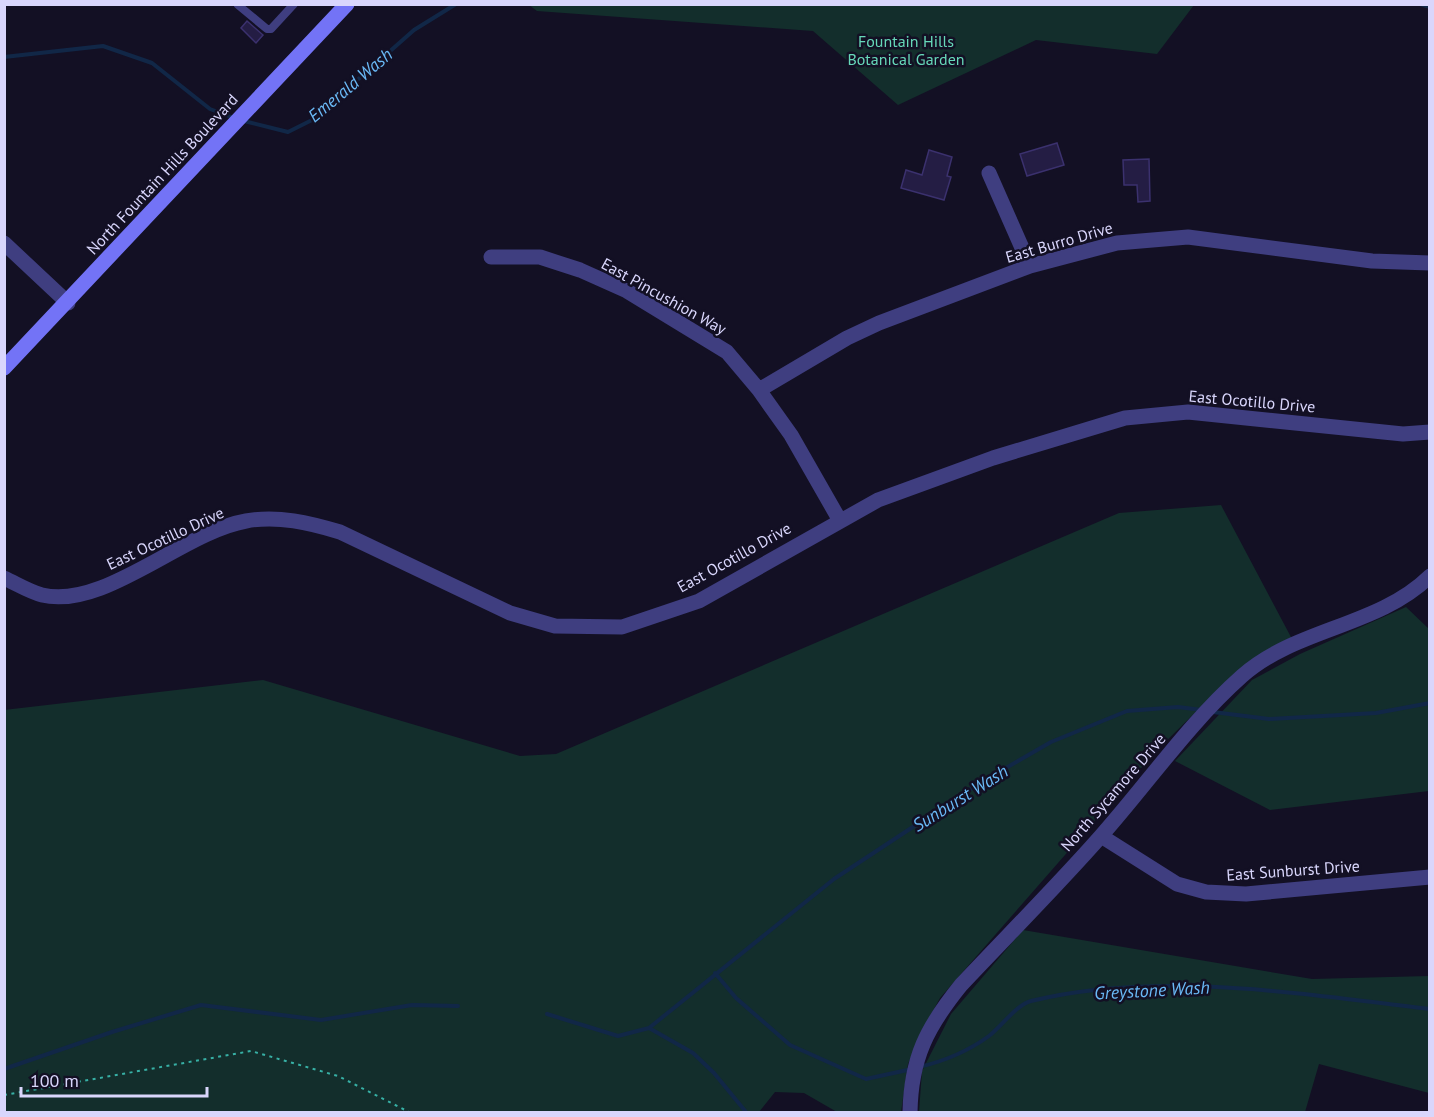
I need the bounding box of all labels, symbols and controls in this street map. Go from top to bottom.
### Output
park label: Fountain Hills Botanical Garden [847,31,965,69]
water label: Emerald Wash [303,43,397,127]
street label: North Fountain Hills Boulevard [82,89,242,259]
street label: East Burro Drive [1003,217,1115,267]
street label: East Pincushion Way [598,253,730,339]
street label: East Ocotillo Drive [1188,386,1316,416]
street label: East Ocotillo Drive [103,502,227,574]
street label: East Ocotillo Drive [674,517,794,597]
street label: North Sycamore Drive [1056,729,1170,855]
water label: Sunburst Wash [908,759,1012,837]
street label: East Sunburst Drive [1226,855,1360,885]
water label: Greystone Wash [1094,975,1210,1005]
scale bar [21,1060,207,1098]
text: 100 m [30,1069,79,1092]

